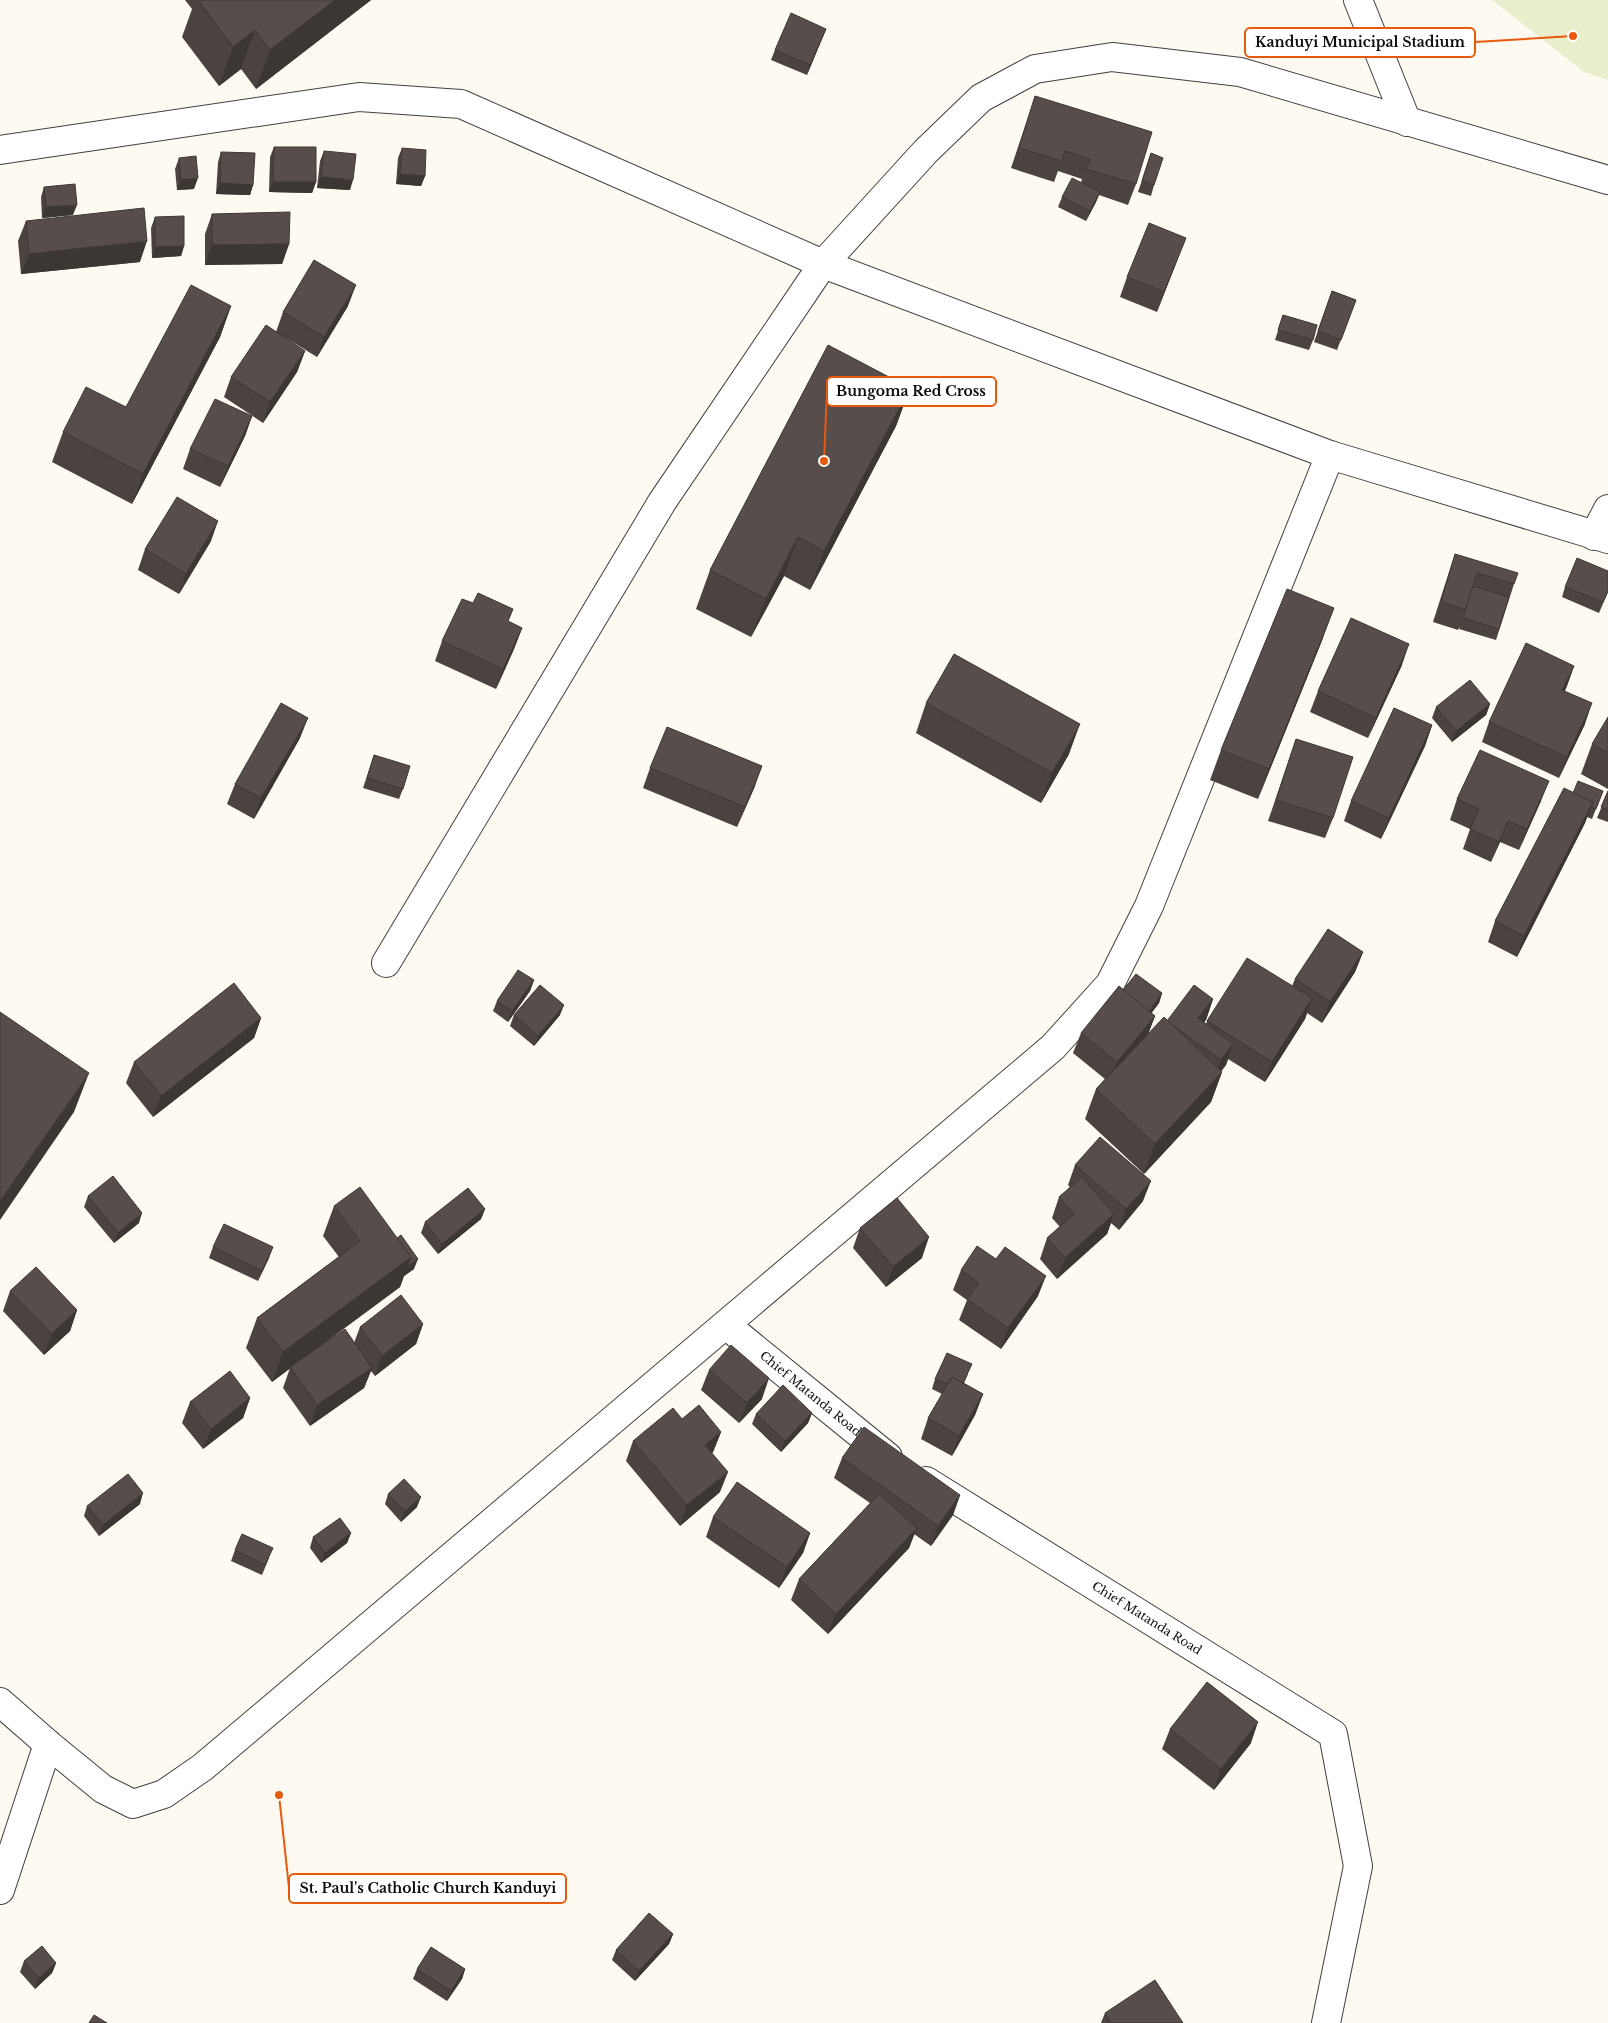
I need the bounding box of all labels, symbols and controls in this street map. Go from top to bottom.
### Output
callout: Kanduyi Municipal Stadium [1245,28,1475,57]
text: Kanduyi Municipal Stadium [1255,33,1466,51]
callout: Bungoma Red Cross [827,377,996,406]
text: Bungoma Red Cross [836,382,986,400]
street label: Chief Matanda Road [757,1348,865,1439]
street label: Chief Matanda Road [1089,1578,1205,1658]
callout: St. Paul's Catholic Church Kanduyi [289,1874,566,1903]
text: St. Paul's Catholic Church Kanduyi [300,1879,556,1897]

